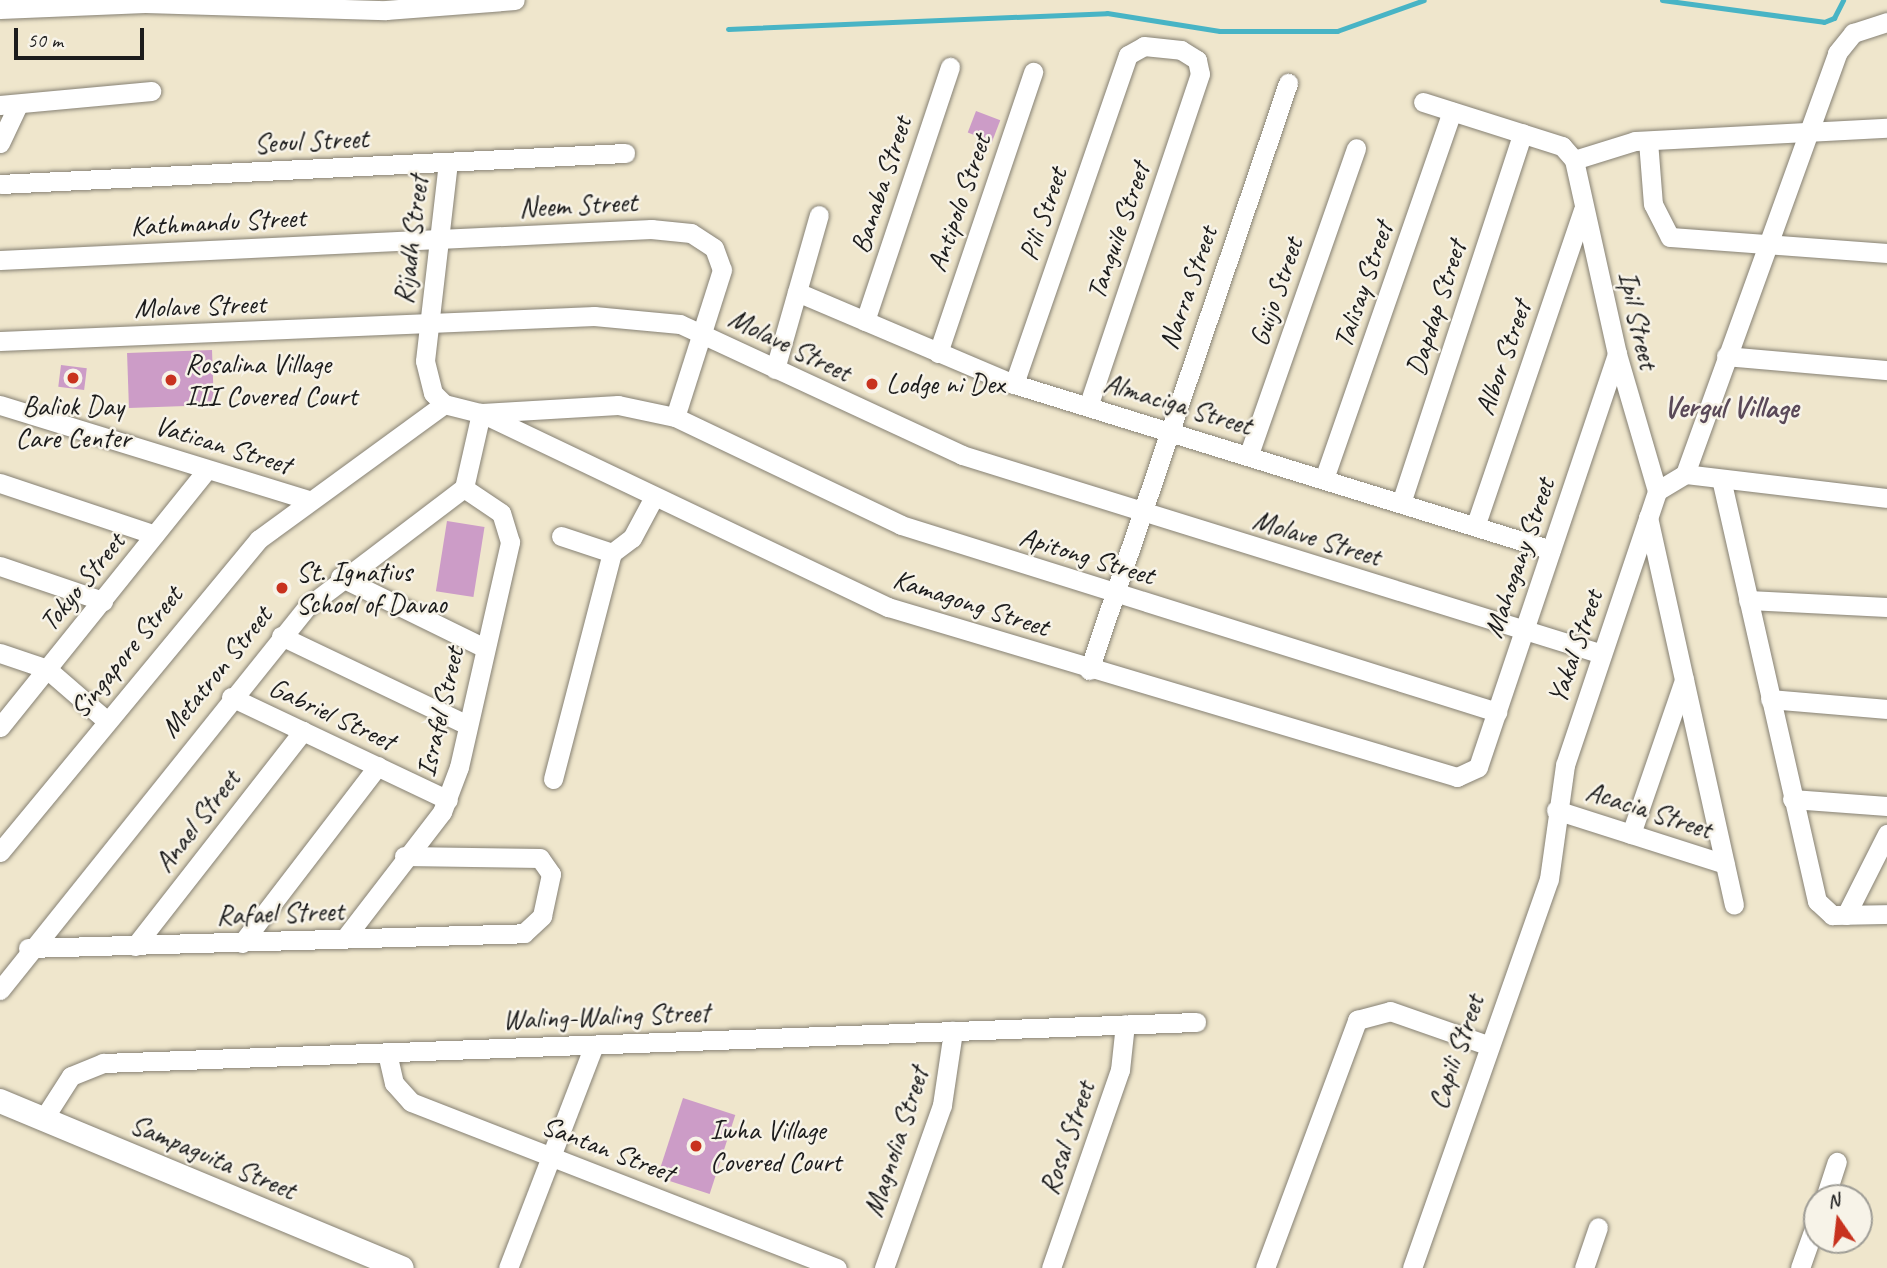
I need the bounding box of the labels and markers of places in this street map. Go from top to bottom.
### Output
place label: Rosalina Village III Covered Court [185,347,357,413]
place label: Lodge ni Dex [886,367,1004,401]
marker: Baliok Day Care Center [65,370,81,386]
marker: Rosalina Village III Covered Court [163,372,179,388]
marker: Lodge ni Dex [864,376,880,392]
place label: Baliok Day Care Center [16,389,130,455]
place label: St. Ignatius School of Davao [296,555,446,621]
marker: St. Ignatius School of Davao [274,580,290,596]
place label: Iwha Village Covered Court [710,1113,841,1179]
marker: Iwha Village Covered Court [688,1138,704,1154]

